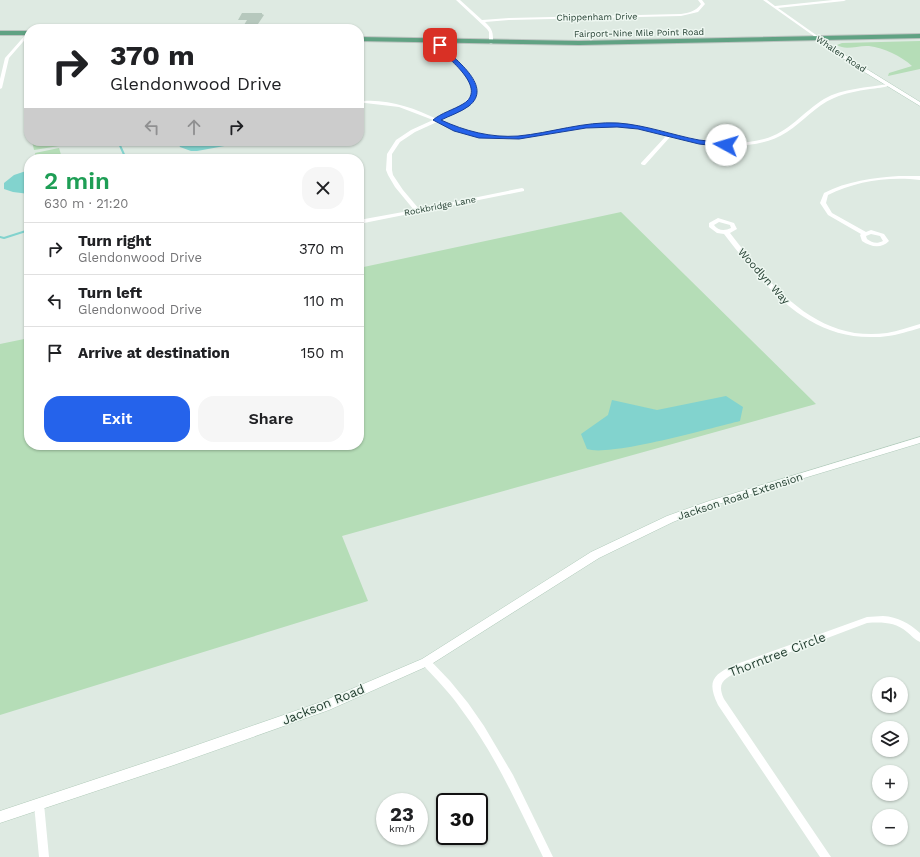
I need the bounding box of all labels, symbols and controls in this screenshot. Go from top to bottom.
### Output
street label: Chippenham Drive [556,11,638,23]
street label: Fairport-Nine Mile Point Road [574,27,704,39]
pin [423,28,457,62]
icon: arrive [429,34,451,56]
street label: Whalen Road [814,34,868,74]
text: 370 m [110,39,195,72]
icon: right [44,40,96,92]
text: Glendonwood Drive [110,73,282,94]
icon: left [141,116,163,138]
icon: ahead [183,116,205,138]
icon: right [225,116,247,138]
position arrow [705,124,747,166]
text: 2 min [44,167,110,195]
button: close [302,167,344,209]
street label: Rockbridge Lane [403,194,477,218]
text: 630 m · 21:20 [44,196,128,211]
text: Turn right [78,232,151,250]
icon: right [44,238,66,260]
text: 370 m [299,240,344,258]
street label: Woodlyn Way [735,246,792,307]
text: Glendonwood Drive [78,250,202,265]
text: Turn left [78,284,142,302]
icon: left [44,290,66,312]
text: 110 m [304,292,344,310]
text: Glendonwood Drive [78,302,202,317]
icon: arrive [44,342,66,364]
text: Arrive at destination [78,344,230,362]
text: 150 m [301,344,344,362]
button: Exit [44,396,190,442]
button: Share [198,396,344,442]
street label: Jackson Road Extension [676,470,804,523]
street label: Thorntree Circle [726,629,828,680]
map controls [872,677,908,845]
button: sound [872,677,908,713]
street label: Jackson Road [280,681,367,728]
button: layers [872,721,908,757]
button: + [872,765,908,801]
speed limit sign: 30 [436,793,488,845]
text: 23 [390,802,414,826]
button: − [872,809,908,845]
text: km/h [389,823,415,834]

